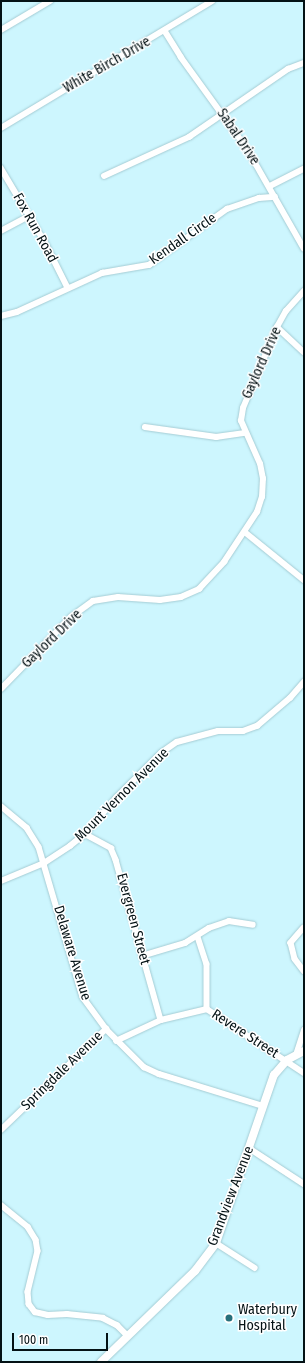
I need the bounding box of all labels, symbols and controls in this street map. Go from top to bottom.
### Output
street label: White Birch Drive [60,33,154,97]
street label: Sabal Drive [213,106,263,168]
street label: Fox Run Road [9,190,61,266]
street label: Kendall Circle [146,210,220,268]
street label: Gaylord Drive [239,324,285,402]
street label: Gaylord Drive [19,606,85,672]
street label: Mount Vernon Avenue [72,745,172,845]
street label: Evergreen Street [113,871,153,967]
street label: Delaware Avenue [50,904,94,1002]
street label: Revere Street [208,1006,282,1062]
street label: Springdale Avenue [18,1028,106,1114]
street label: Grandview Avenue [204,1144,258,1248]
place label: Waterbury Hospital [238,1302,297,1334]
marker: Waterbury Hospital [223,1312,235,1324]
scale bar [14,1325,110,1351]
text: 100 m [19,1333,48,1347]

